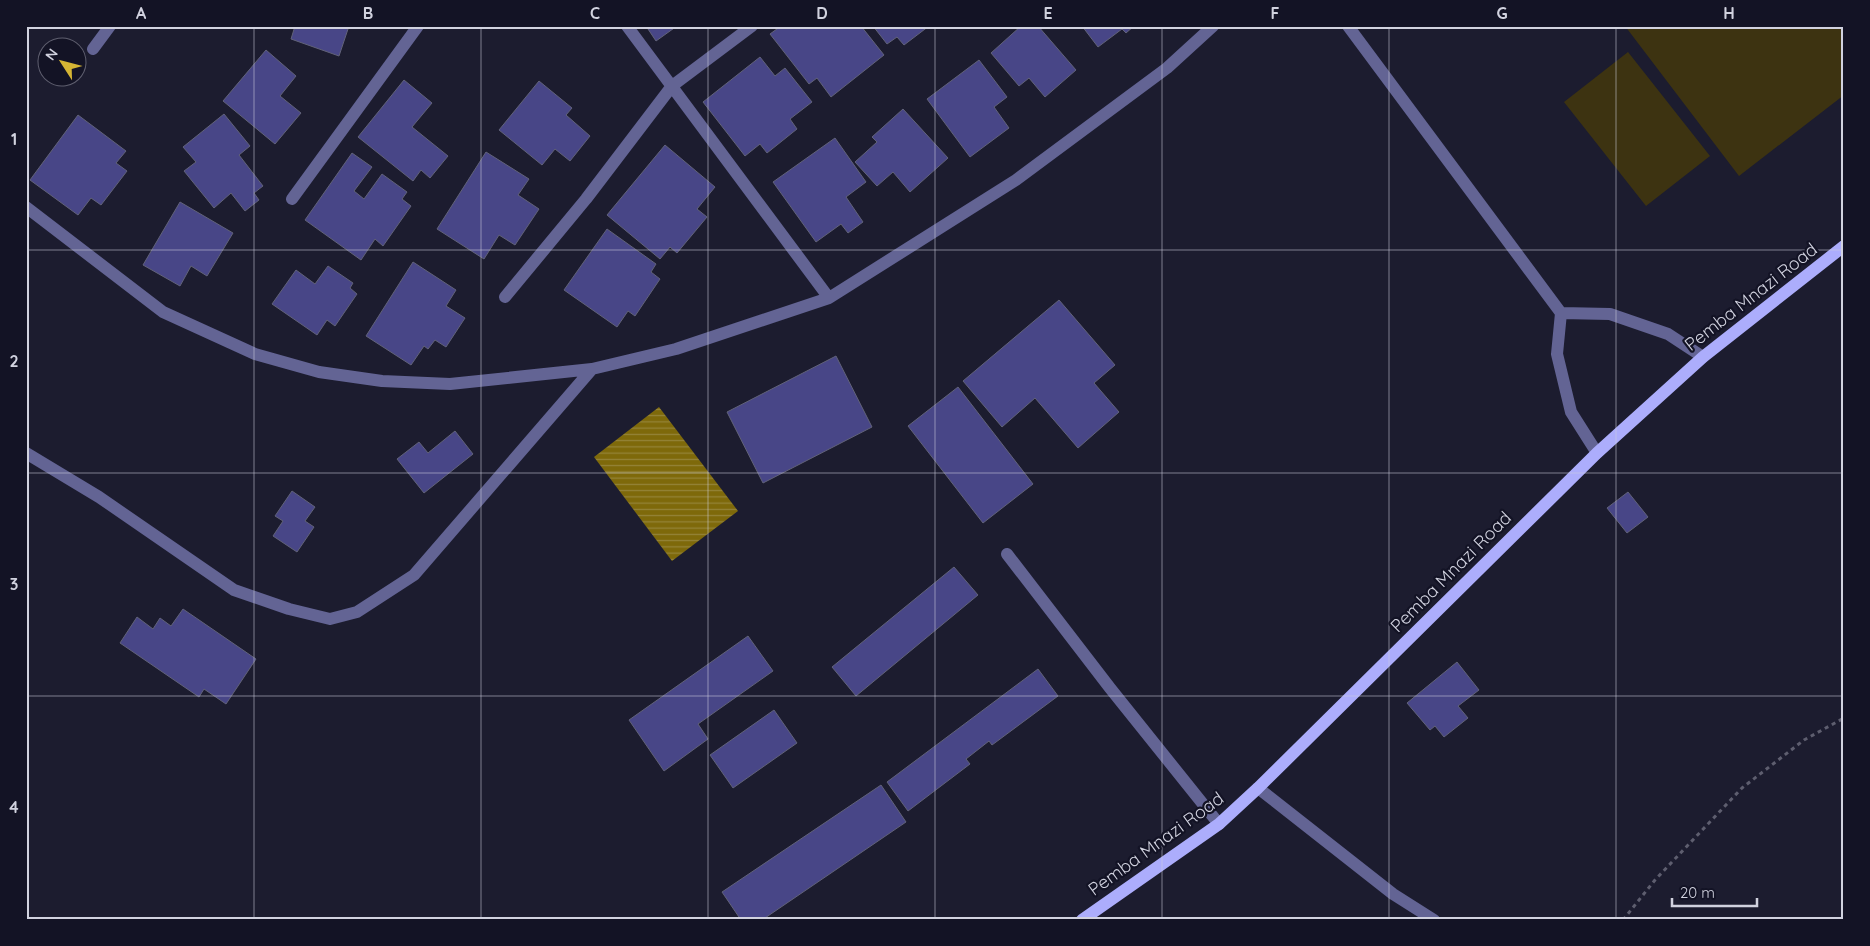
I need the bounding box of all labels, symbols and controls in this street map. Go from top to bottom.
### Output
text: A [136,3,147,23]
text: B [363,3,373,23]
text: C [590,3,600,23]
text: D [816,3,828,23]
text: E [1043,3,1053,23]
text: F [1271,3,1280,23]
text: G [1496,3,1508,23]
text: H [1723,3,1735,23]
north arrow [38,38,88,88]
text: N [41,45,62,64]
text: 1 [11,129,17,149]
street label: Pemba Mnazi Road [1680,238,1822,356]
text: 2 [9,351,19,371]
street label: Pemba Mnazi Road [1385,506,1516,637]
text: 3 [10,574,18,594]
street label: Pemba Mnazi Road [1083,787,1228,901]
text: 4 [9,797,19,817]
scale bar [1672,876,1758,908]
text: 20 m [1680,883,1715,902]

